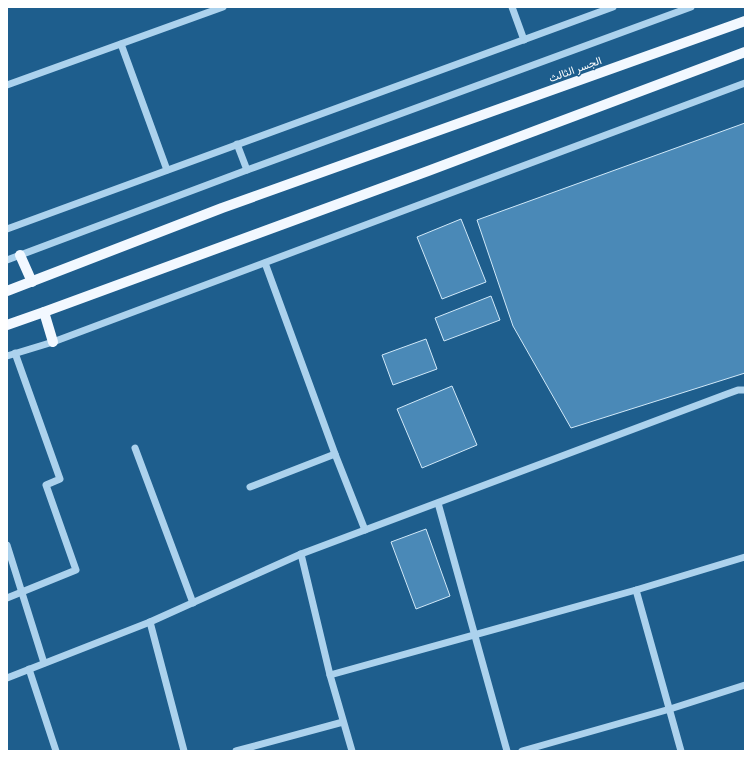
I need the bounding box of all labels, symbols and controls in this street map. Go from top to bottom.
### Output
street label: الجسر الثالث [547,53,604,86]

